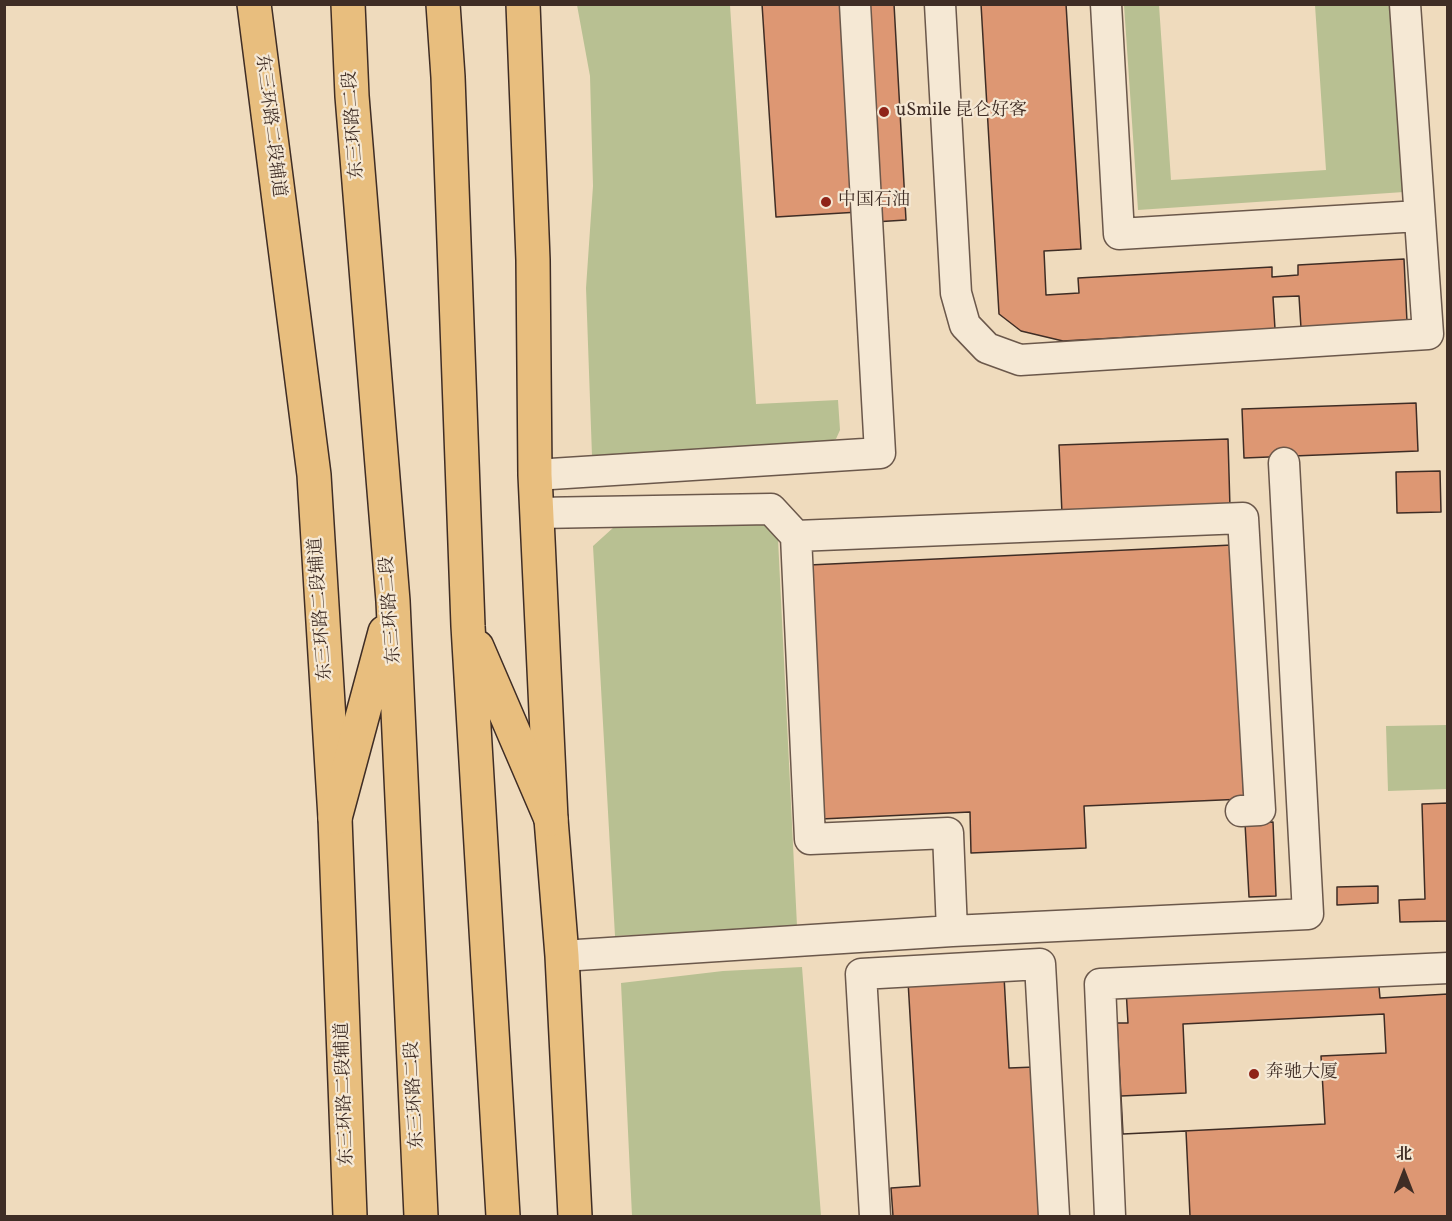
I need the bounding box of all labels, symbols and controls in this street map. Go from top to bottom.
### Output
street label: 东三环路二段辅道 [250,53,288,199]
street label: 东三环路二段 [340,70,370,180]
place label: uSmile 昆仑好客 [896,101,1027,123]
marker: uSmile 昆仑好客 [877,105,891,119]
place label: 中国石油 [838,191,910,213]
marker: 中国石油 [819,195,833,209]
street label: 东三环路二段辅道 [306,536,338,682]
street label: 东三环路二段 [377,555,407,665]
street label: 东三环路二段辅道 [333,1022,359,1166]
street label: 东三环路二段 [402,1041,430,1149]
place label: 奔驰大厦 [1266,1063,1338,1085]
marker: 奔驰大厦 [1247,1067,1261,1081]
north arrow [1374,1143,1434,1203]
text: 北 [1396,1144,1412,1166]

